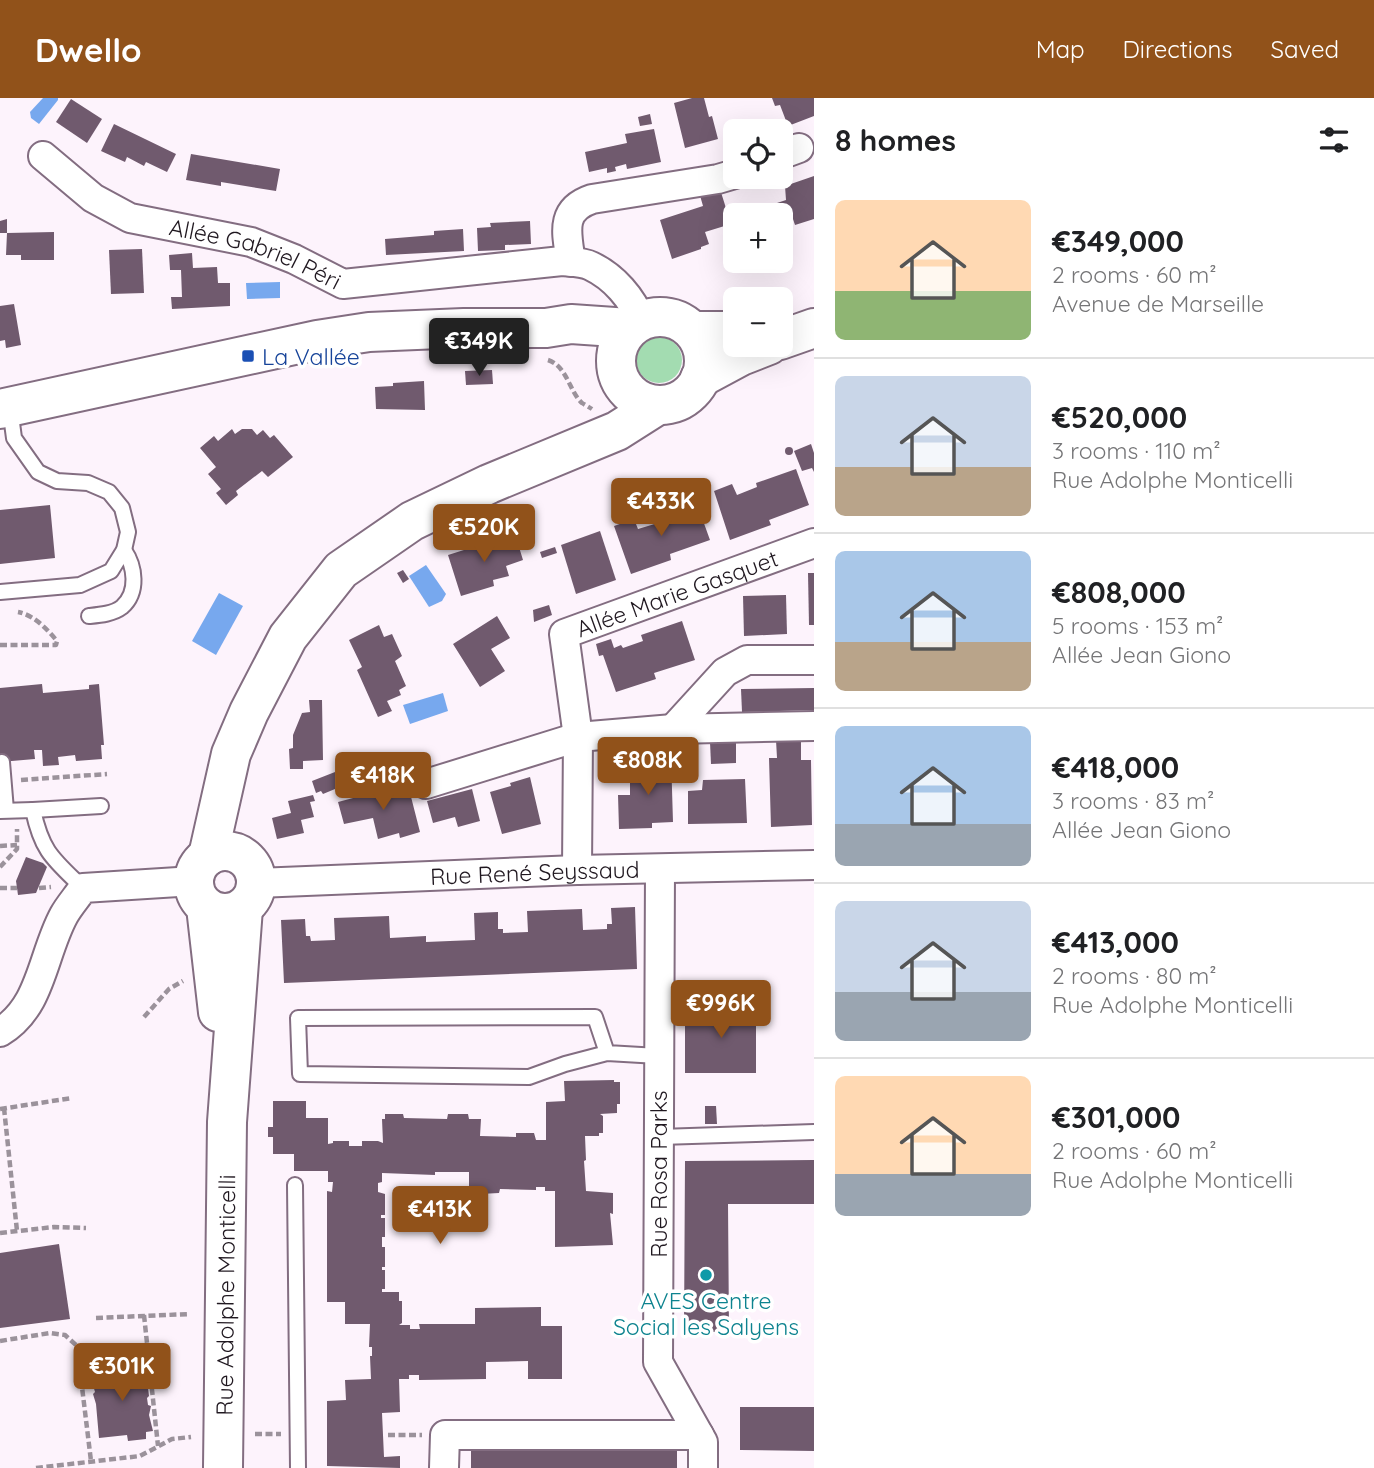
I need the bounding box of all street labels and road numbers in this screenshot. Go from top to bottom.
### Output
street label: Allée Gabriel Péri [167,212,346,295]
street label: Allée Marie Gasquet [572,543,782,643]
street label: Rue René Seyssaud [429,854,640,890]
street label: Rue Rosa Parks [644,1090,673,1258]
street label: Rue Adolphe Monticelli [209,1174,241,1416]

